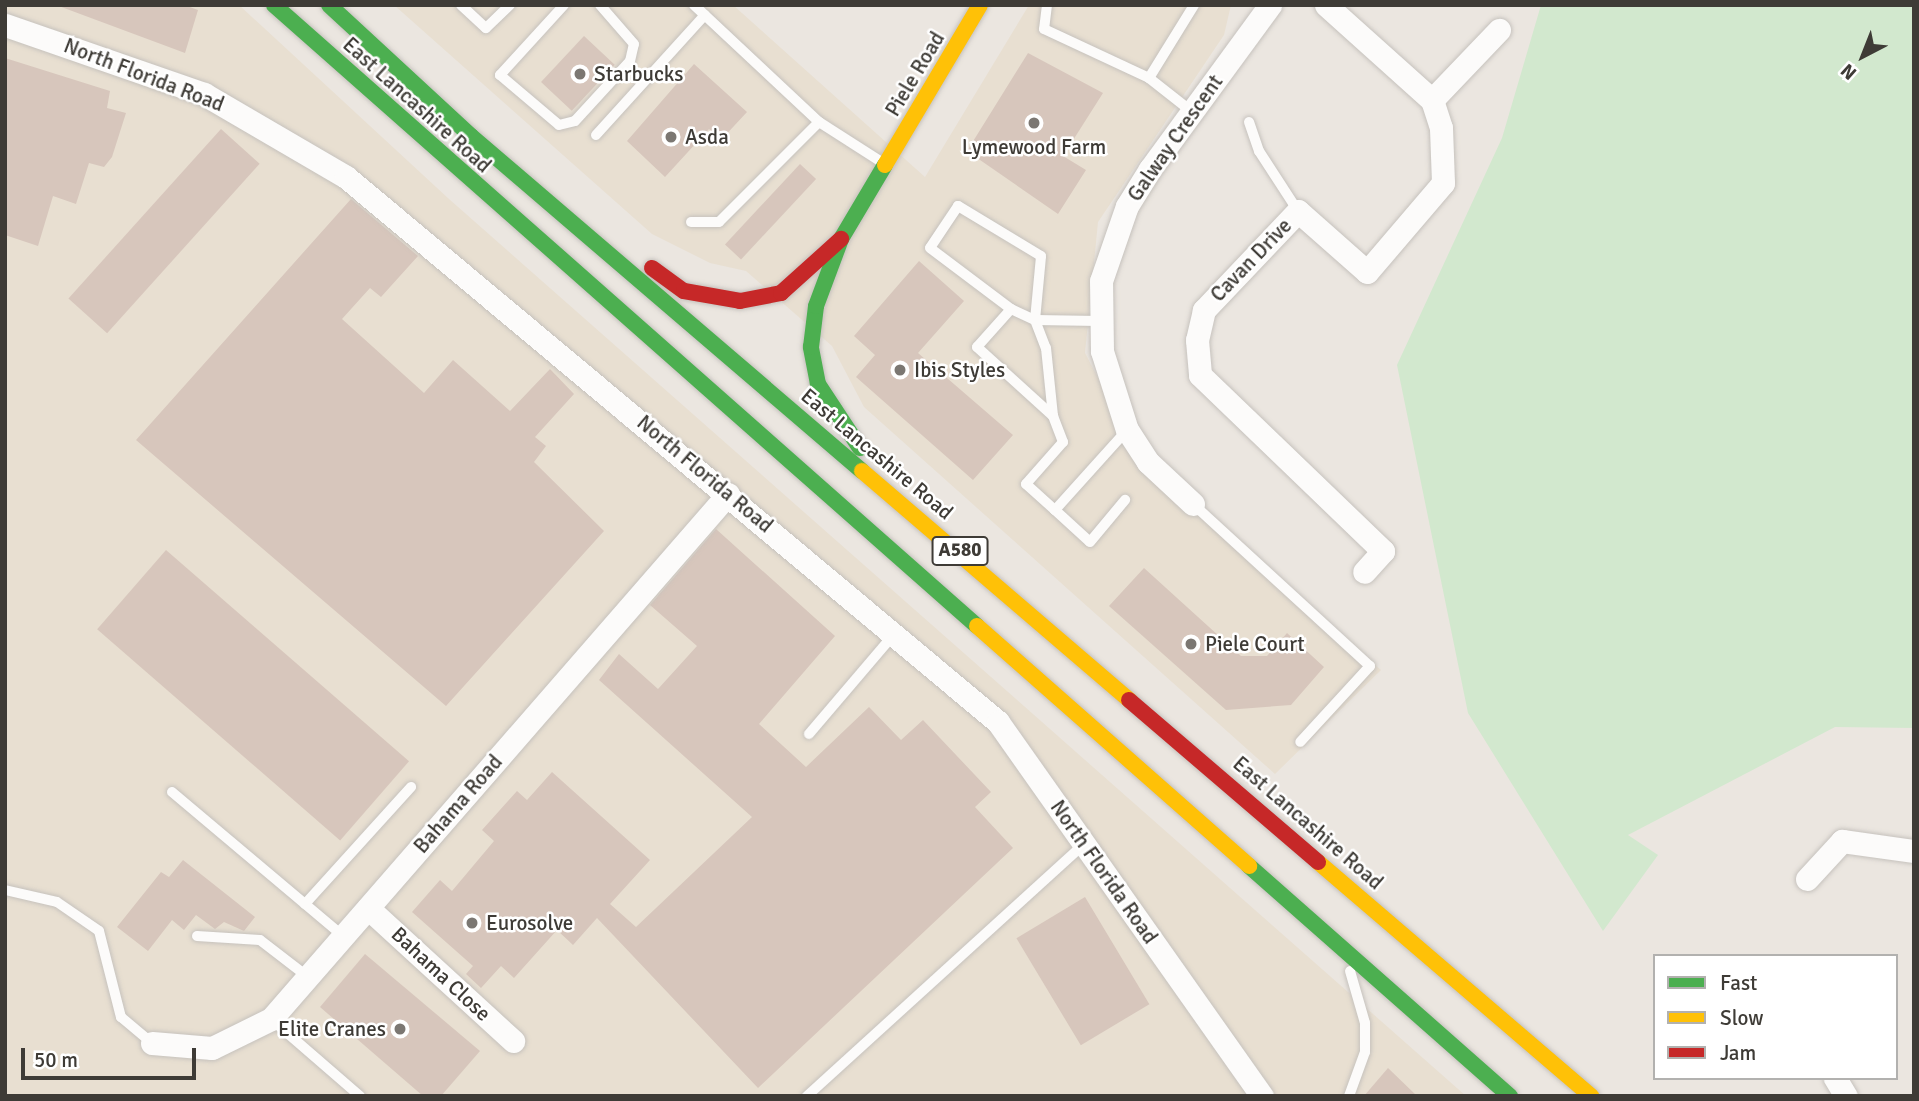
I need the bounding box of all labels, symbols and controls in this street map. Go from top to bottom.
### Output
north arrow [1828,21,1898,91]
street label: Piele Road [880,27,950,121]
street label: East Lancashire Road [338,32,496,178]
street label: North Florida Road [60,33,228,117]
text: N [1836,58,1862,85]
place label: Starbucks [594,61,684,87]
marker: Starbucks [572,66,588,82]
street label: Galway Crescent [1122,70,1228,206]
marker: Lymewood Farm [1026,115,1042,131]
place label: Asda [685,124,729,150]
marker: Asda [663,129,679,145]
place label: Lymewood Farm [962,134,1106,160]
street label: Cavan Drive [1205,213,1297,307]
place label: Ibis Styles [914,357,1005,383]
marker: Ibis Styles [892,362,908,378]
street label: East Lancashire Road [796,383,958,525]
street label: North Florida Road [632,410,778,538]
road number: A580 [930,536,990,566]
place label: Piele Court [1205,631,1305,657]
marker: Piele Court [1183,636,1199,652]
street label: Bahama Road [408,750,508,858]
street label: East Lancashire Road [1228,751,1388,895]
street label: North Florida Road [1045,795,1163,949]
place label: Eurosolve [486,910,573,936]
marker: Eurosolve [464,915,480,931]
street label: Bahama Close [386,922,496,1026]
legend [1653,954,1898,1080]
text: Fast [1720,970,1757,996]
text: Slow [1720,1005,1764,1031]
place label: Elite Cranes [278,1016,386,1042]
marker: Elite Cranes [392,1021,408,1037]
scale bar [24,1034,200,1078]
text: Jam [1720,1040,1756,1066]
text: 50 m [34,1047,78,1073]

